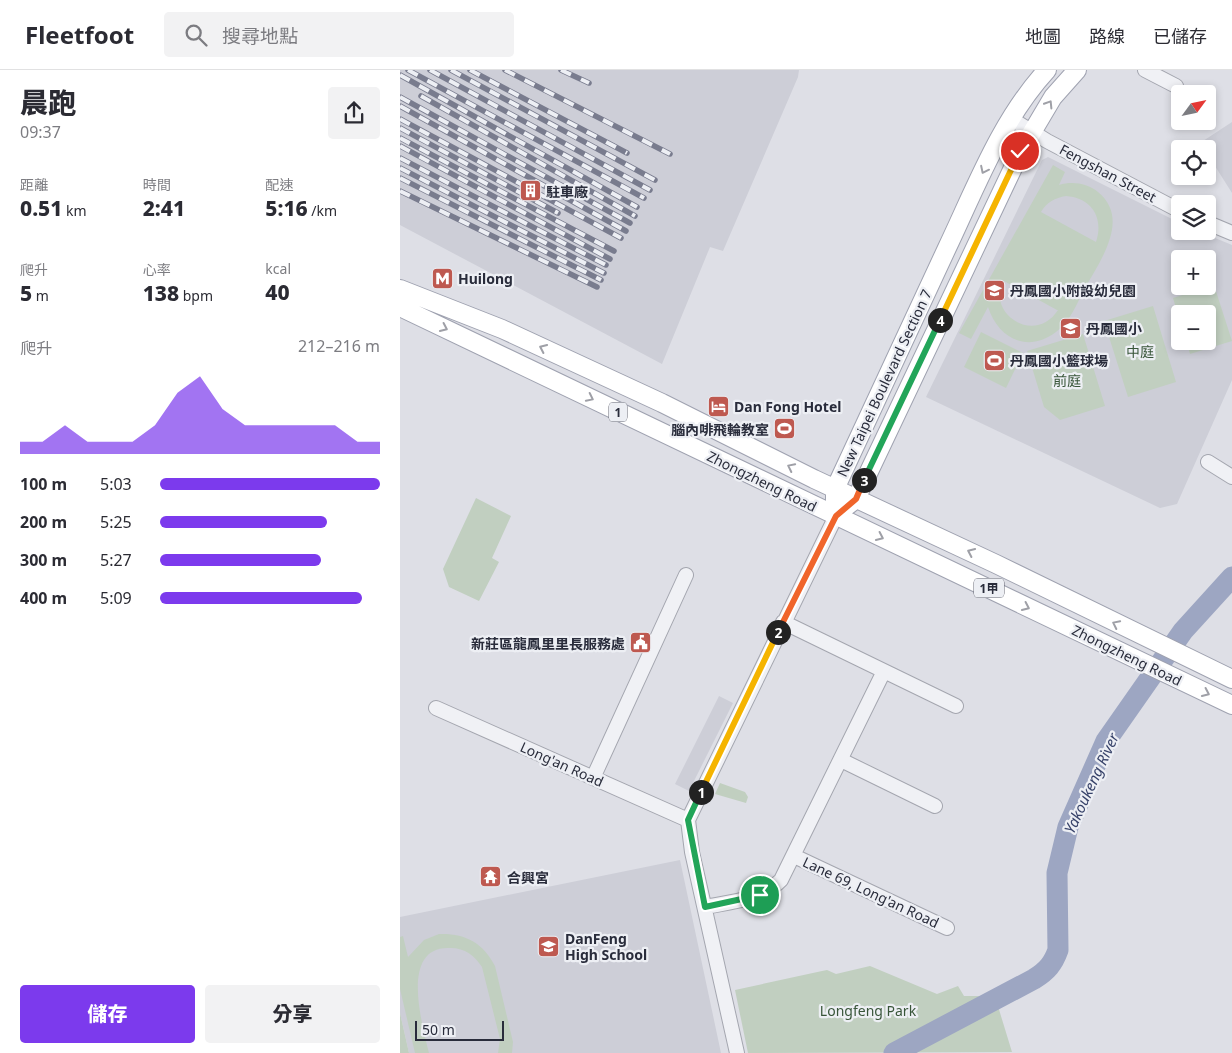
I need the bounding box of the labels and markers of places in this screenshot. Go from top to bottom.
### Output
pin [999,130,1041,172]
building icon: 駐車廠 [518,179,542,203]
place label: 駐車廠 [546,182,588,201]
metro station icon: Huilong [430,266,454,290]
place label: Huilong [458,269,513,288]
school or university icon: 丹鳳國小附設幼兒園 [982,278,1006,302]
place label: 丹鳳國小附設幼兒園 [1010,281,1136,300]
pin: 4 [928,308,952,332]
school or university icon: 丹鳳國小 [1058,316,1082,340]
place label: 丹鳳國小 [1086,319,1142,338]
sports icon: 丹鳳國小籃球場 [982,348,1006,372]
place label: 丹鳳國小籃球場 [1010,351,1108,370]
hotel icon: Dan Fong Hotel [706,394,730,418]
place label: Dan Fong Hotel [734,397,841,416]
sports icon: 腦內啡飛輪教室 [773,417,797,441]
place label: 腦內啡飛輪教室 [671,420,769,439]
pin: 3 [852,468,876,492]
pin: 2 [766,620,790,644]
public building icon: 新莊區龍鳳里里長服務處 [629,631,653,655]
place label: 新莊區龍鳳里里長服務處 [471,634,625,653]
pin: 1 [688,780,714,804]
temple icon: 合興宮 [479,865,503,889]
place label: 合興宮 [507,868,549,887]
pin [739,874,781,916]
place label: DanFeng High School [565,929,647,964]
school or university icon: DanFeng High School [537,934,561,958]

